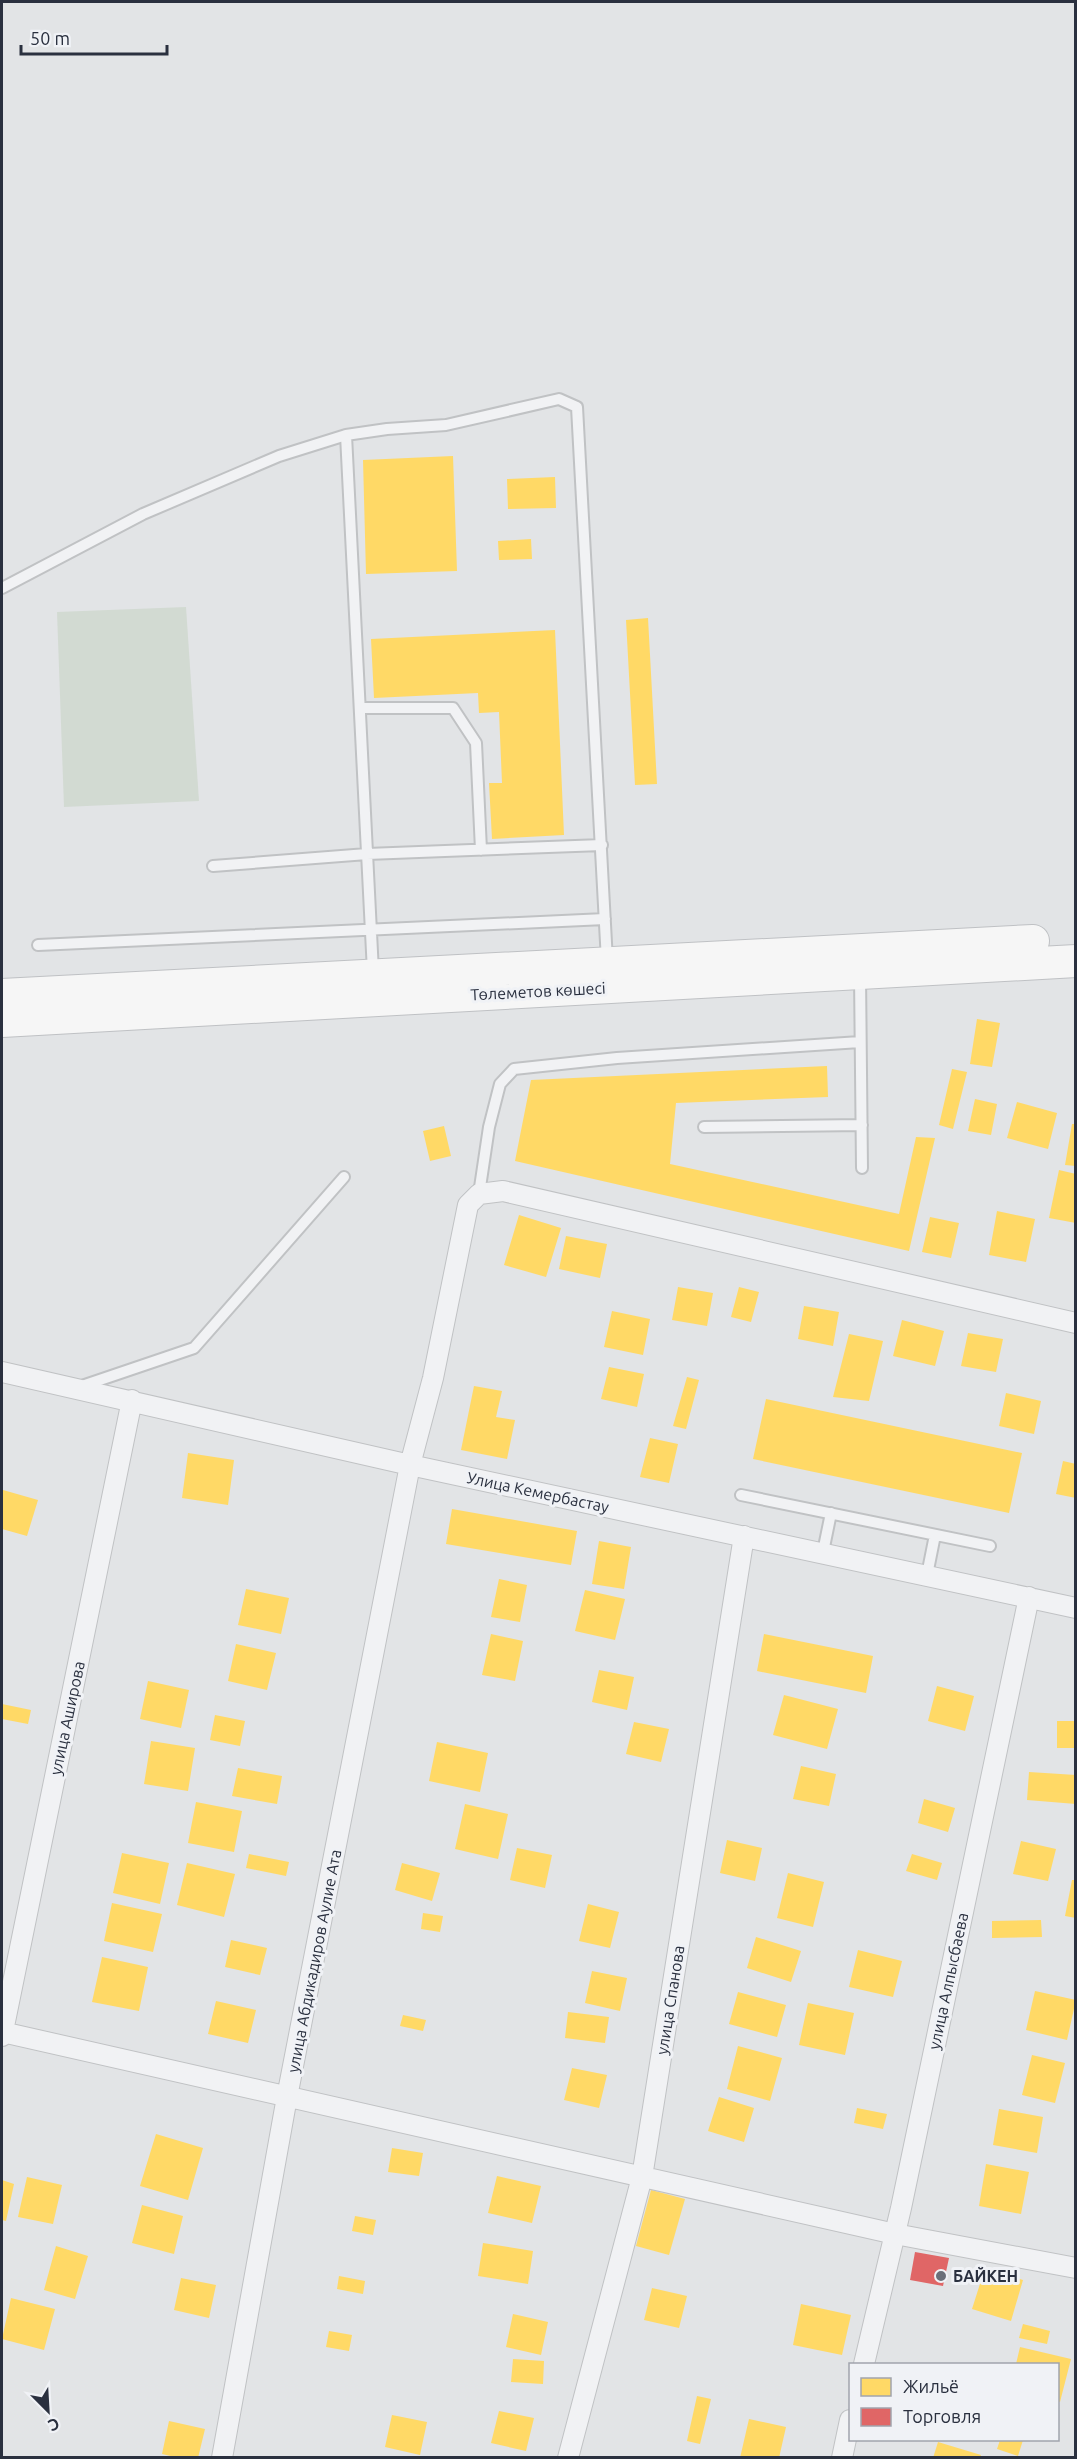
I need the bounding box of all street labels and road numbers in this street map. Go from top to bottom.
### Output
street label: Төлеметов көшесі [470,978,606,1004]
street label: Улица Кемербастау [465,1468,611,1516]
street label: улица Аширова [46,1659,88,1777]
street label: улица Абдикадиров Аулие Ата [284,1848,344,2074]
street label: улица Алпысбаева [925,1911,971,2051]
street label: улица Спанова [652,1944,688,2056]

